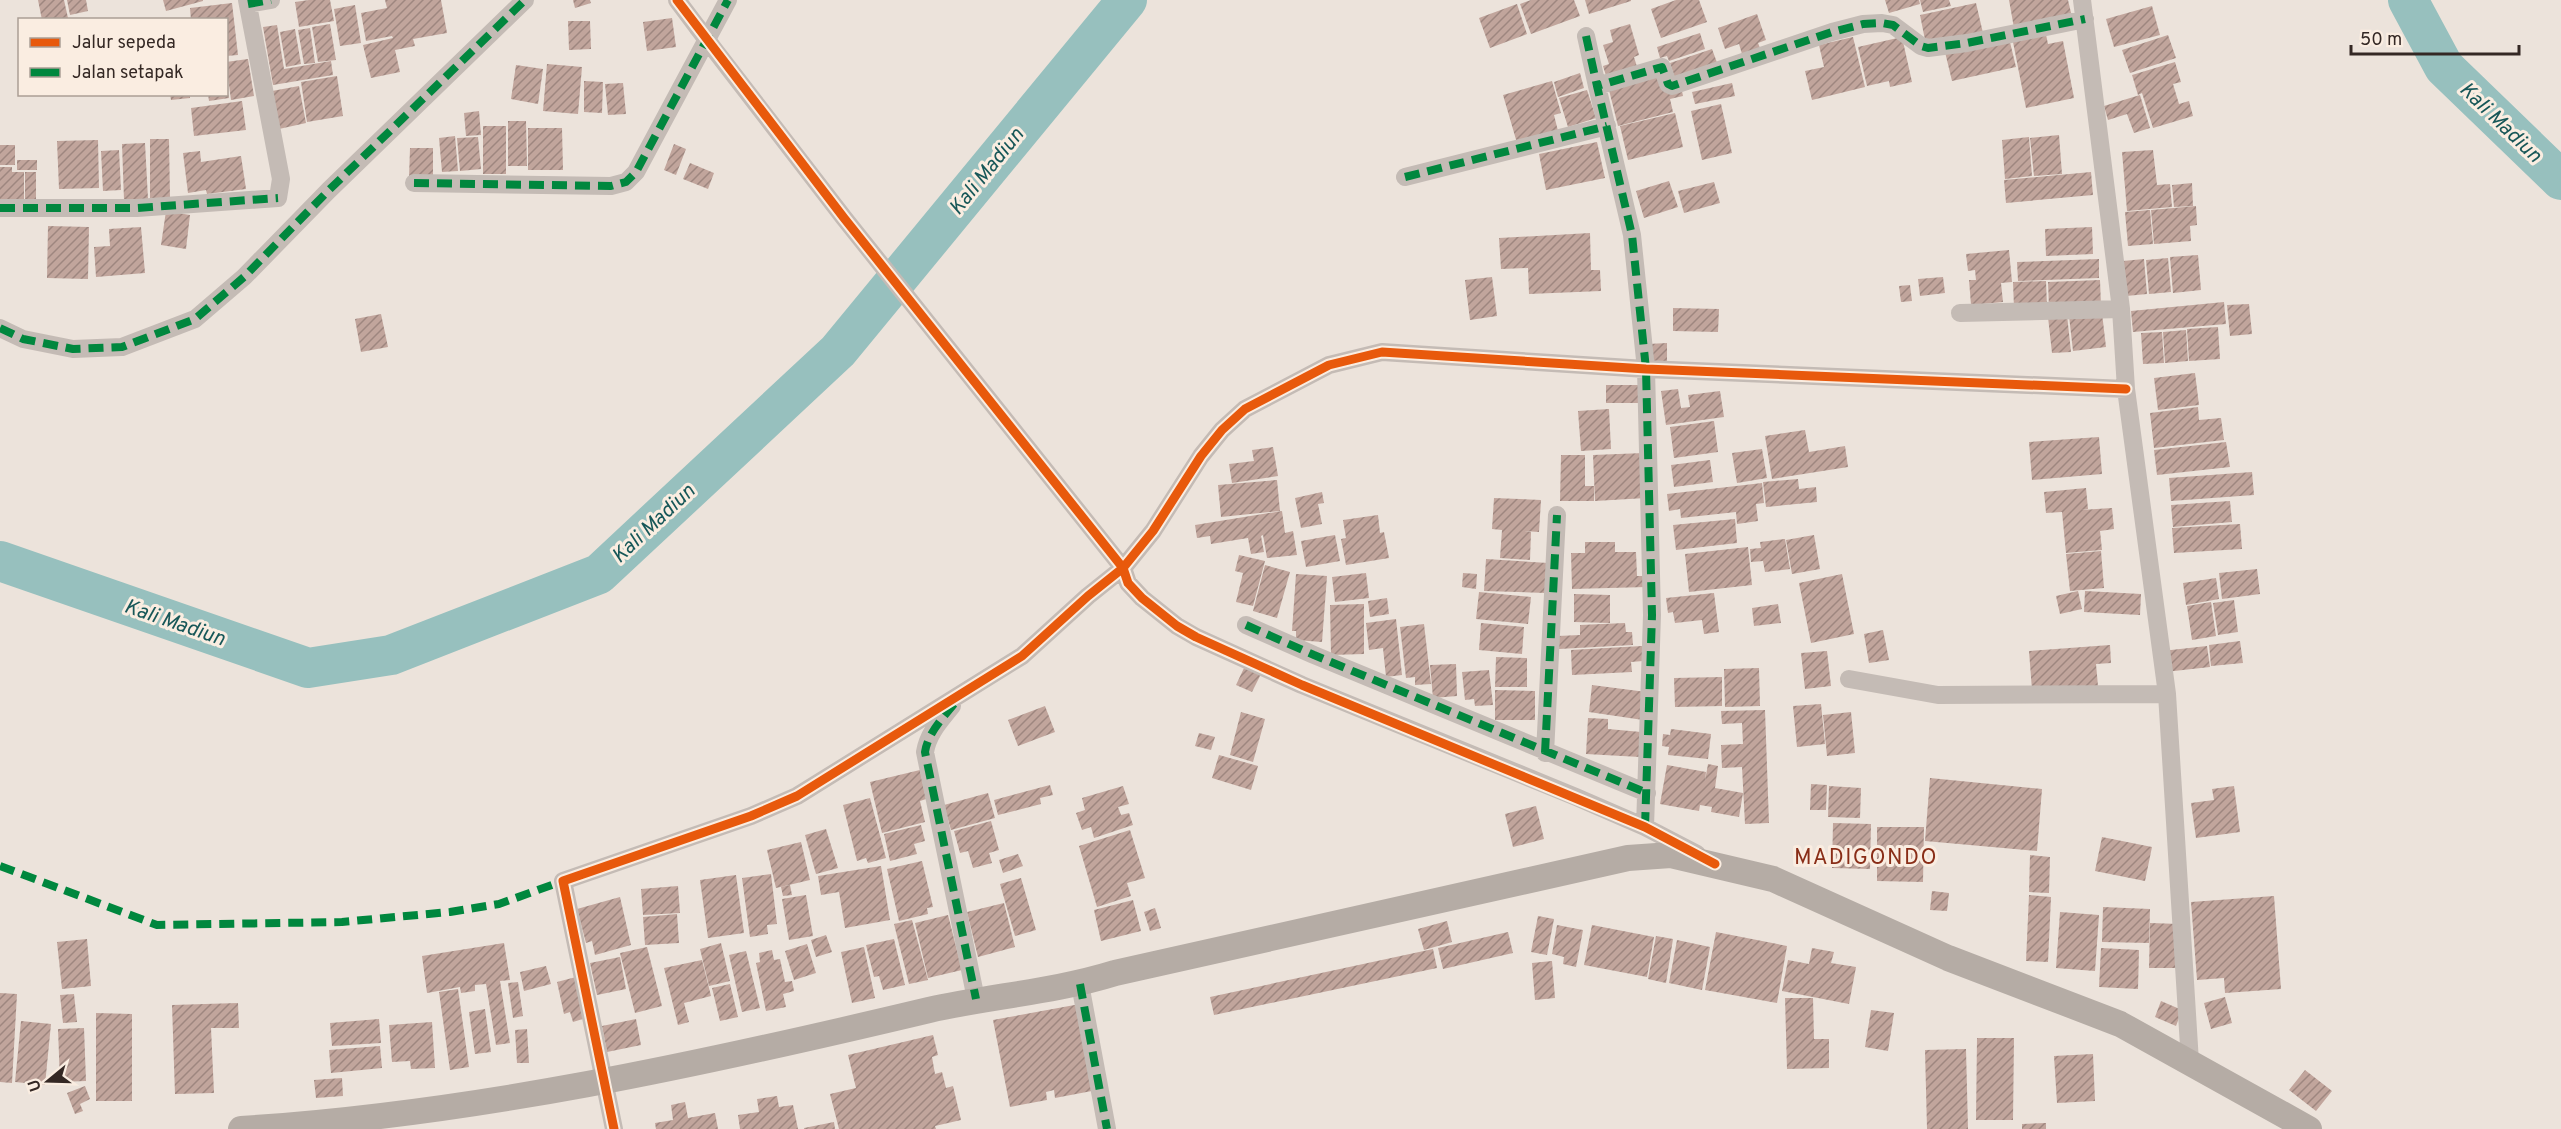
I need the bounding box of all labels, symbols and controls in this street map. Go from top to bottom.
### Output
legend [18,18,228,96]
scale bar [2351,18,2519,56]
text: 50 m [2360,29,2402,52]
text: Jalur sepeda [72,32,176,55]
text: Jalan setapak [72,62,184,85]
water label: Kali Madiun [2453,77,2547,170]
water label: Kali Madiun [944,122,1031,221]
water label: Kali Madiun [606,478,702,570]
water label: Kali Madiun [120,594,229,653]
district label: MADIGONDO [1794,845,1938,872]
north arrow [18,1051,78,1111]
text: U [24,1077,47,1094]

